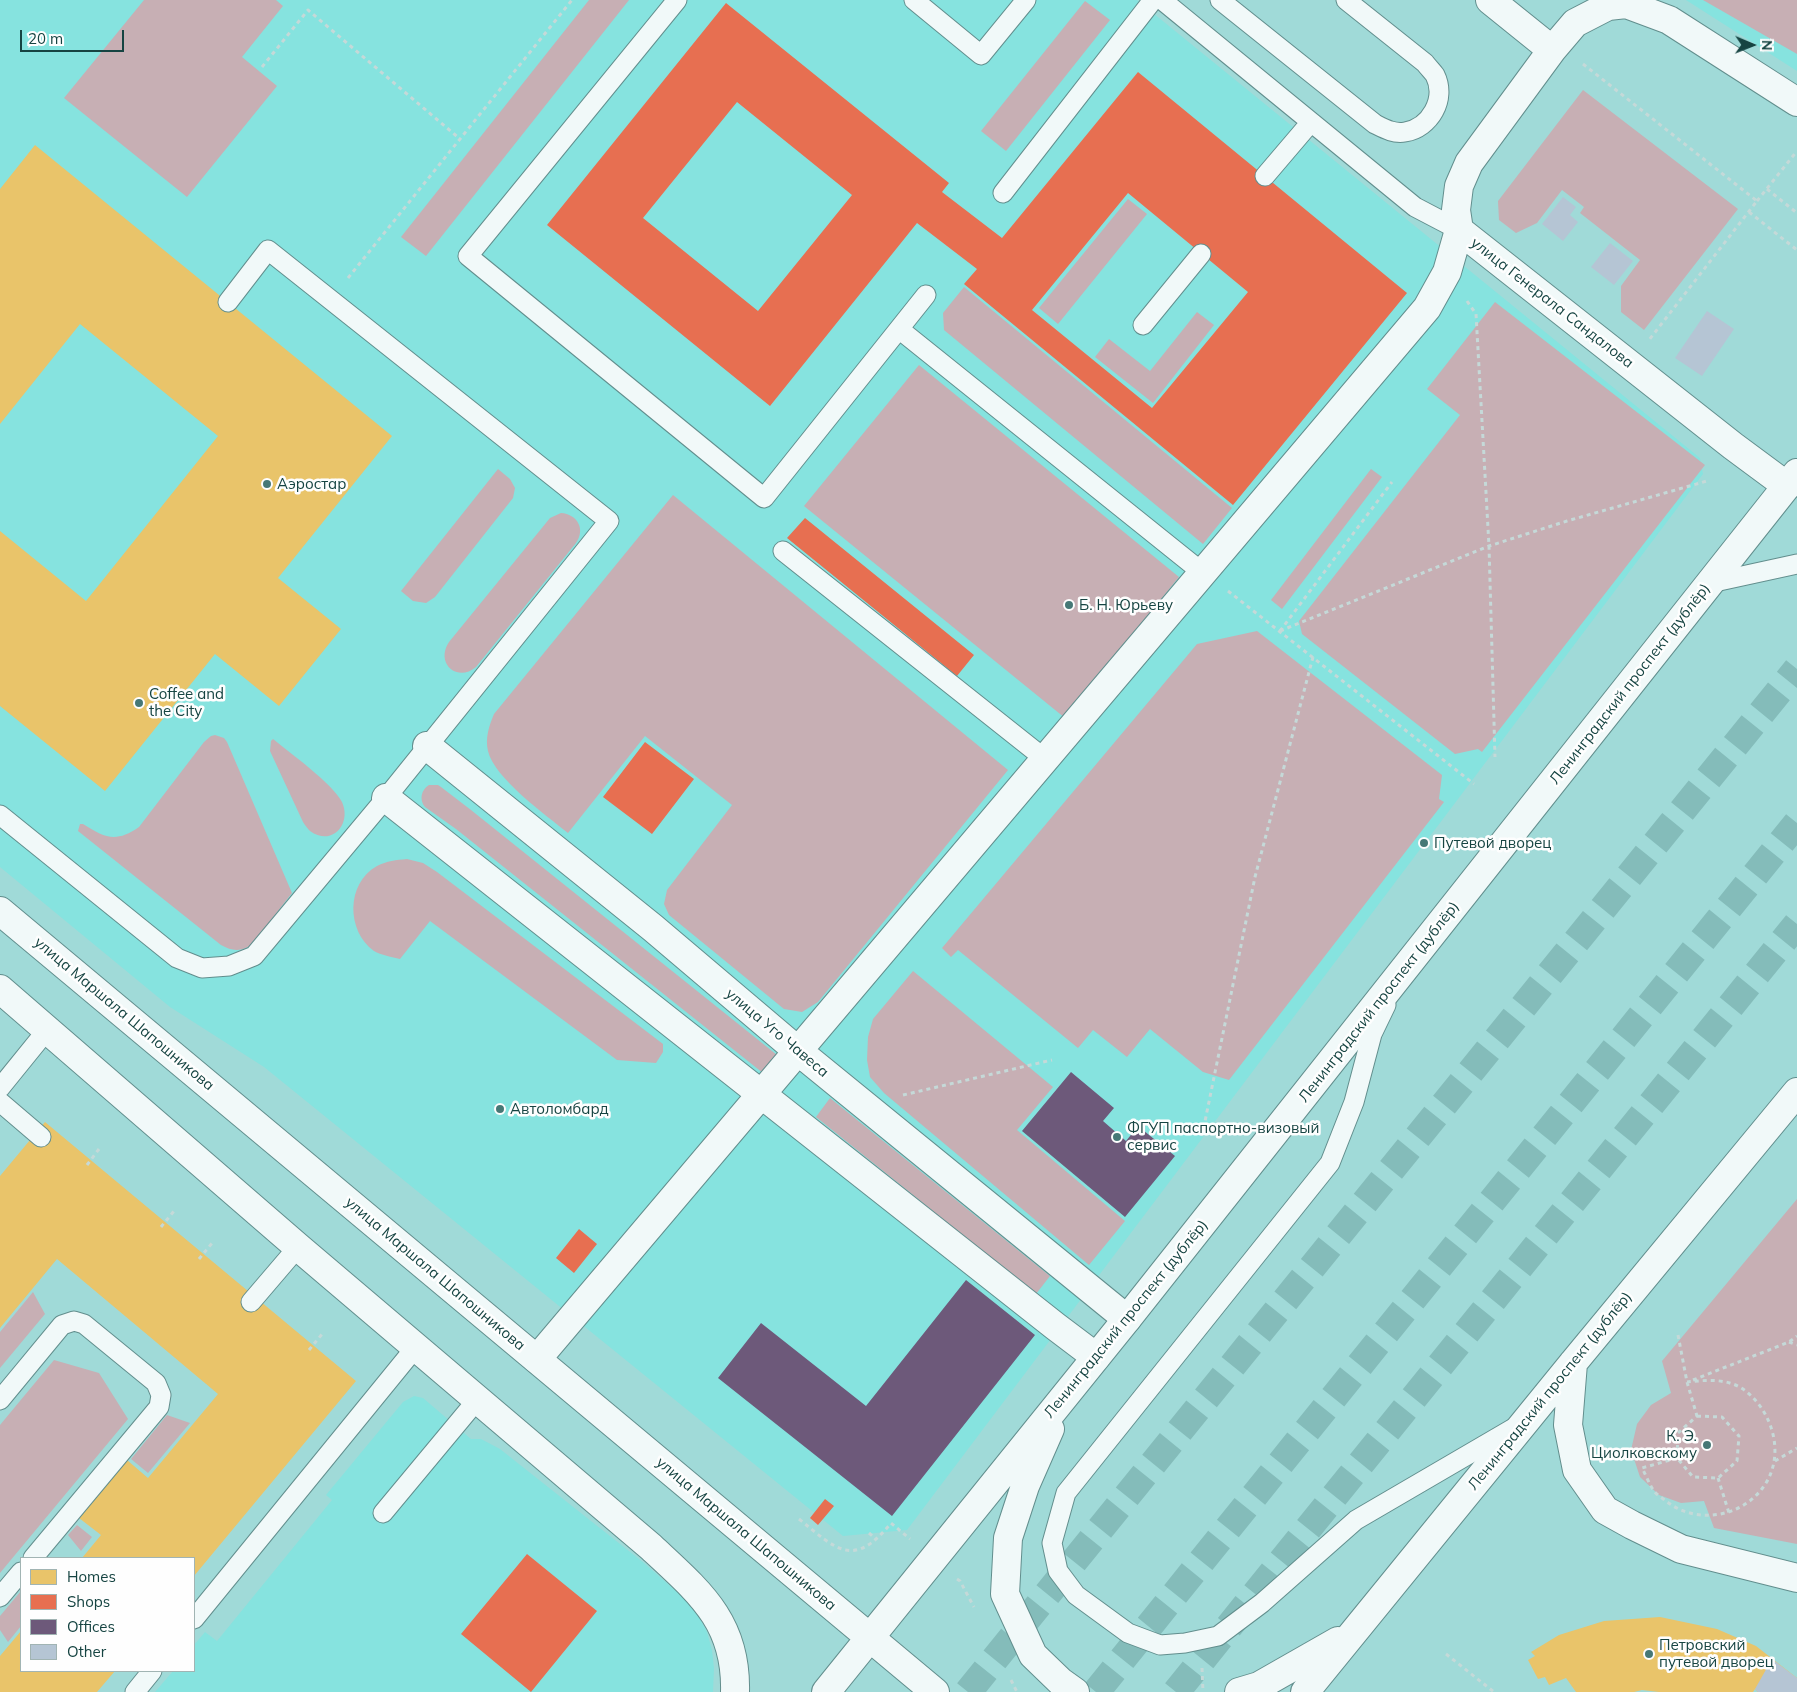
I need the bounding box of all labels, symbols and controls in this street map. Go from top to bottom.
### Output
scale bar [22,20,126,52]
north arrow [1727,20,1777,70]
text: 20 m [28,29,63,48]
text: N [1758,40,1776,51]
street label: улица Генерала Сандалова [1467,234,1637,372]
place label: Аэростар [277,475,346,493]
marker: Аэростар [261,478,273,490]
street label: Ленинградский проспект (дублёр) [1546,580,1714,788]
place label: Б. Н. Юрьеву [1079,596,1173,614]
marker: Б. Н. Юрьеву [1063,599,1075,611]
place label: Coffee and the City [149,685,224,720]
marker: Coffee and the City [133,697,145,709]
place label: Путевой дворец [1434,834,1552,852]
marker: Путевой дворец [1418,837,1430,849]
street label: Ленинградский проспект (дублёр) [1295,898,1463,1106]
street label: улица Маршала Шапошникова [30,933,218,1095]
street label: улица Уго Чавеса [722,985,832,1081]
place label: Автоломбард [510,1100,609,1118]
marker: Автоломбард [494,1103,506,1115]
place label: ФГУП паспортно-визовый сервис [1127,1119,1319,1154]
marker: ФГУП паспортно-визовый сервис [1111,1131,1123,1143]
street label: улица Маршала Шапошникова [341,1193,529,1355]
street label: Ленинградский проспект (дублёр) [1040,1216,1212,1422]
street label: Ленинградский проспект (дублёр) [1464,1288,1636,1494]
place label: К. Э. Циолковскому [1591,1427,1697,1462]
marker: К. Э. Циолковскому [1701,1439,1713,1451]
street label: улица Маршала Шапошникова [652,1453,840,1615]
legend [20,1557,195,1672]
text: Homes [67,1567,116,1586]
text: Shops [67,1592,110,1611]
text: Offices [67,1617,115,1636]
place label: Петровский путевой дворец [1659,1636,1774,1671]
text: Other [67,1642,106,1661]
marker: Петровский путевой дворец [1643,1648,1655,1660]

